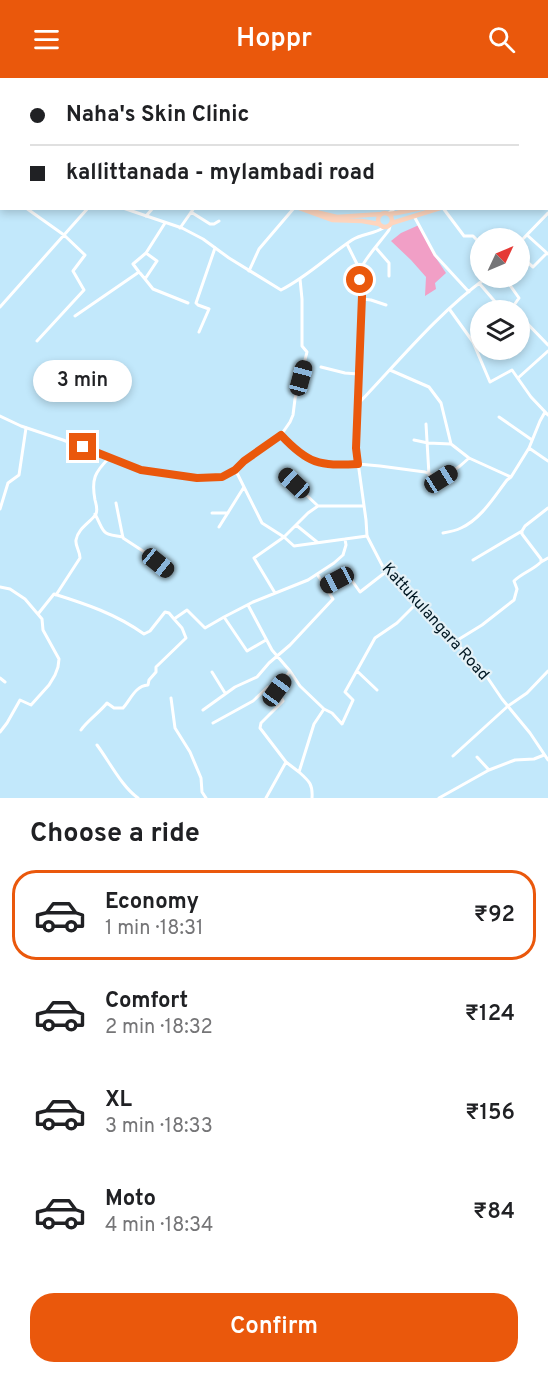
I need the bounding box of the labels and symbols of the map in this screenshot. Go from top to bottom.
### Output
north arrow [470,228,530,288]
route start [346,266,373,293]
car [288,358,314,398]
callout: 3 min [34,360,132,402]
route end [69,433,96,460]
car [421,462,461,496]
car [275,464,313,502]
car [138,545,178,581]
street label: Kattukulangara Road [377,559,493,685]
car [317,564,357,596]
car [259,670,295,710]

